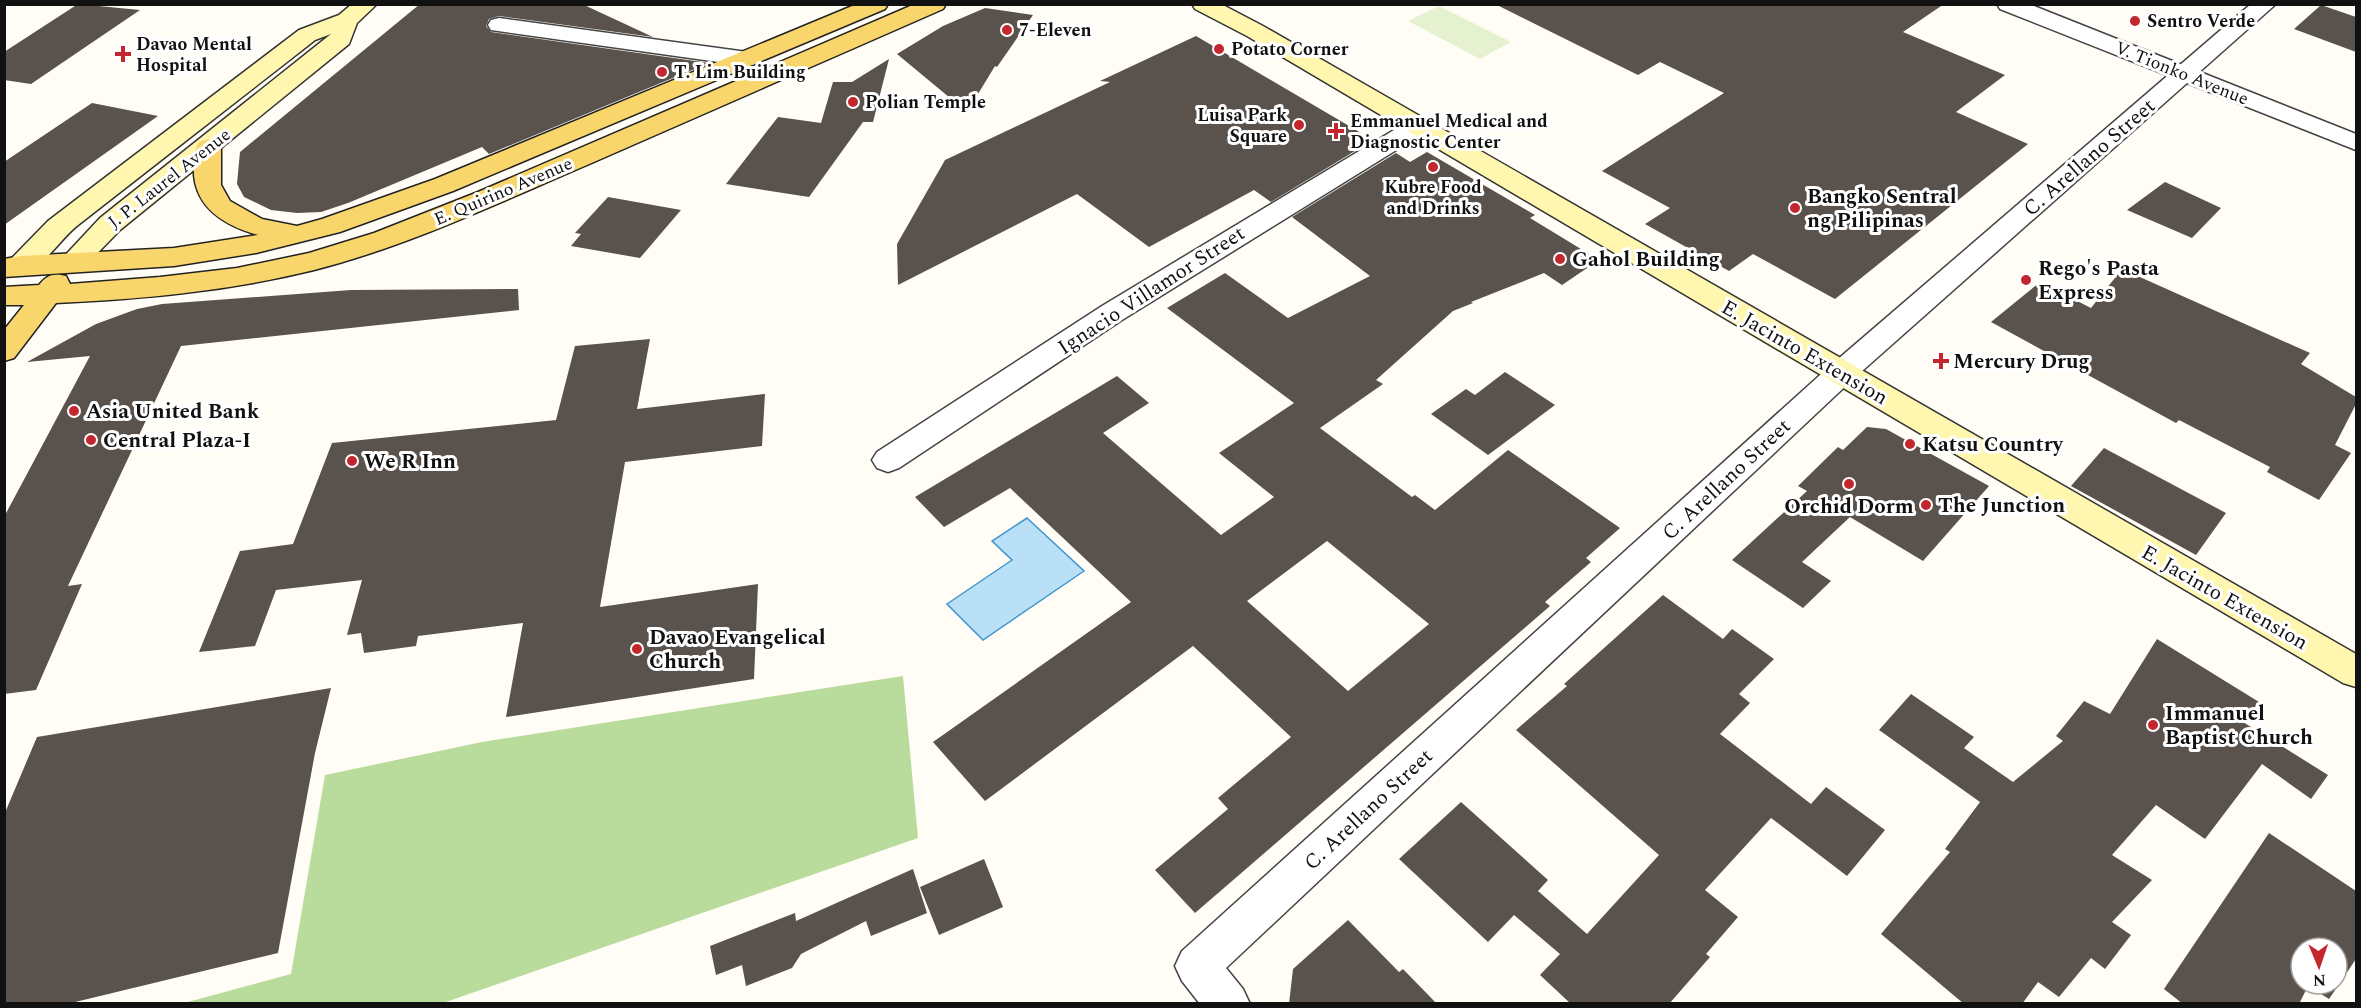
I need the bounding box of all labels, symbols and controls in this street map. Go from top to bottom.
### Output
place label: Sentro Verde [2147,8,2255,35]
marker: Sentro Verde [2128,14,2142,28]
place label: 7-Eleven [1019,17,1092,44]
marker: 7-Eleven [1000,23,1014,37]
place label: Davao Mental Hospital [136,31,252,79]
street label: V. Tionko Avenue [2111,34,2253,113]
place label: Potato Corner [1231,36,1349,63]
marker: Potato Corner [1212,42,1226,56]
marker: Davao Mental Hospital [114,45,132,63]
place label: T. Lim Building [674,59,806,86]
marker: T. Lim Building [655,65,669,79]
place label: Polian Temple [865,89,986,116]
street label: C. Arellano Street [2016,91,2163,224]
marker: Polian Temple [846,95,860,109]
place label: Luisa Park Square [1197,102,1287,150]
place label: Emmanuel Medical and Diagnostic Center [1350,108,1548,156]
marker: Luisa Park Square [1292,118,1306,132]
street label: J. P. Laurel Avenue [102,122,237,235]
marker: Emmanuel Medical and Diagnostic Center [1327,122,1345,140]
street label: E. Quirino Avenue [430,150,577,233]
marker: Kubre Food and Drinks [1426,160,1440,174]
place label: Kubre Food and Drinks [1384,174,1482,222]
place label: Bangko Sentral ng Pilipinas [1807,181,1957,237]
marker: Bangko Sentral ng Pilipinas [1788,201,1802,215]
street label: Ignacio Villamor Street [1051,218,1252,364]
place label: Gahol Building [1572,244,1720,276]
marker: Gahol Building [1553,252,1567,266]
place label: Rego's Pasta Express [2038,253,2159,309]
marker: Rego's Pasta Express [2019,273,2033,287]
street label: E. Jacinto Extension [1715,292,1894,414]
place label: Mercury Drug [1953,346,2090,378]
marker: Mercury Drug [1934,354,1948,368]
place label: Asia United Bank [86,396,260,428]
marker: Asia United Bank [67,404,81,418]
street label: C. Arellano Street [1655,411,1798,548]
place label: Central Plaza-I [103,425,251,457]
place label: Katsu Country [1922,429,2064,461]
marker: Central Plaza-I [84,433,98,447]
marker: Katsu Country [1903,437,1917,451]
place label: We R Inn [364,446,456,478]
marker: We R Inn [345,454,359,468]
marker: Orchid Dorm [1842,477,1856,491]
place label: The Junction [1938,490,2065,522]
place label: Orchid Dorm [1784,491,1914,523]
marker: The Junction [1919,498,1933,512]
street label: E. Jacinto Extension [2135,537,2314,659]
place label: Davao Evangelical Church [649,622,826,678]
marker: Davao Evangelical Church [630,642,644,656]
place label: Immanuel Baptist Church [2165,698,2313,754]
marker: Immanuel Baptist Church [2146,718,2160,732]
street label: C. Arellano Street [1297,741,1440,878]
north arrow [2289,936,2349,996]
text: N [2313,968,2326,992]

